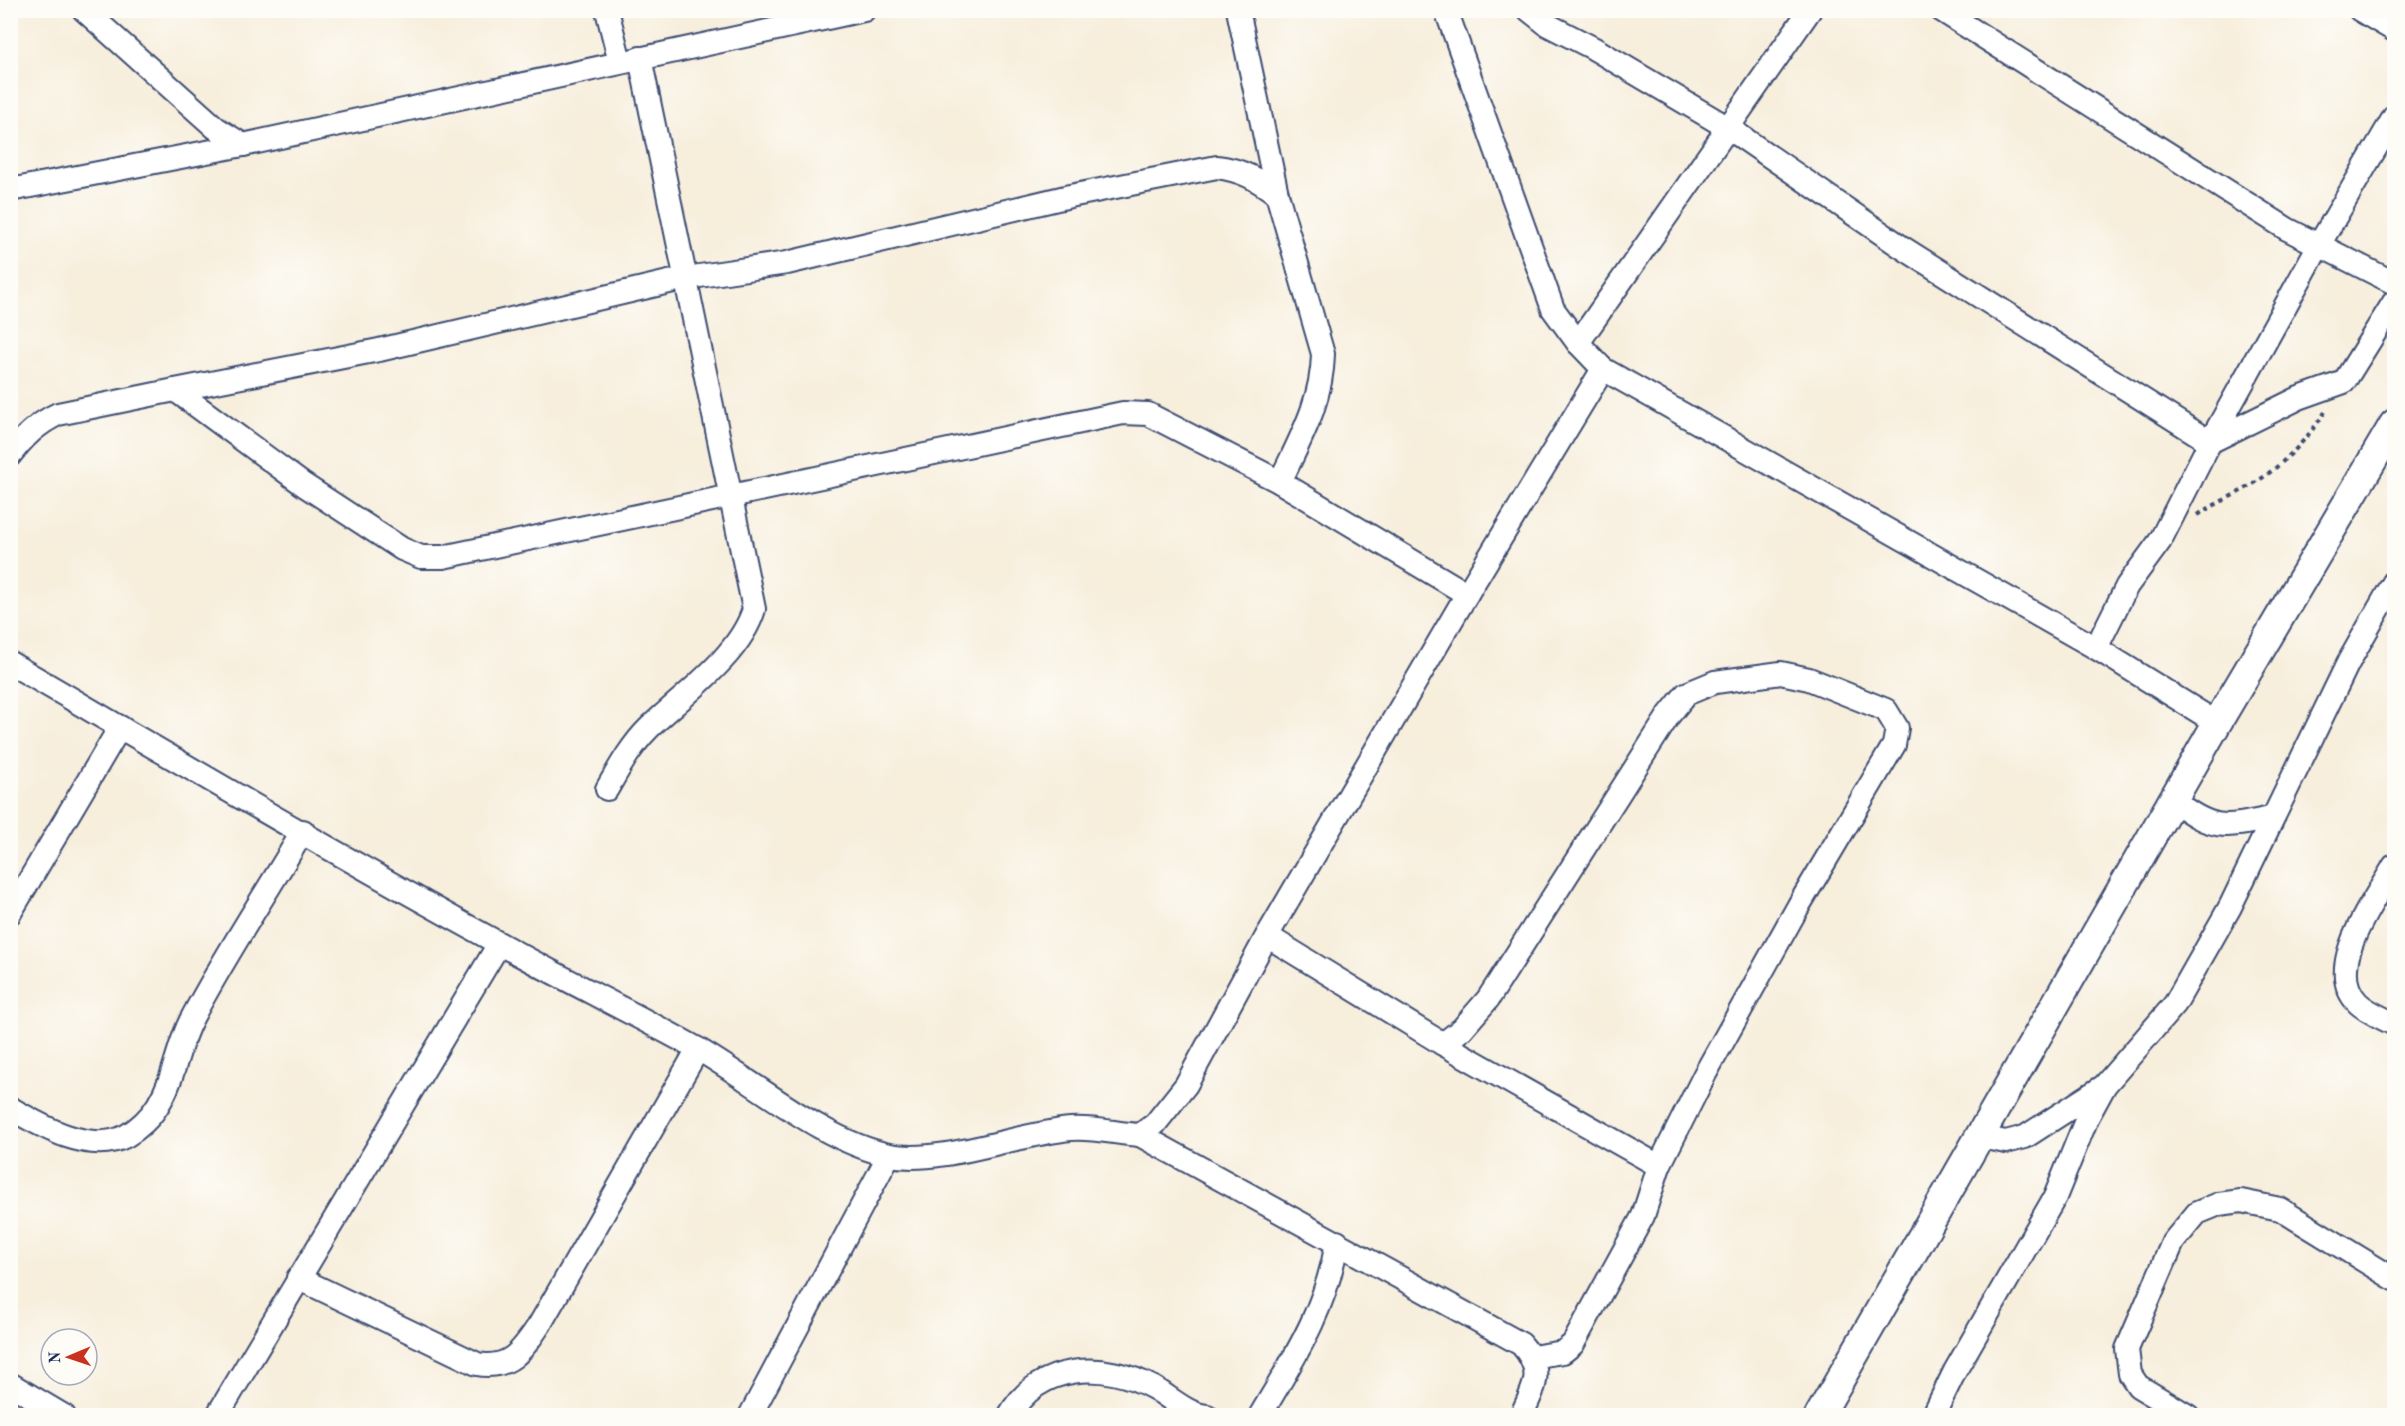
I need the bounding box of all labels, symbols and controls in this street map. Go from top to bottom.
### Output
north arrow [39,1327,99,1387]
text: N [48,1350,64,1364]

